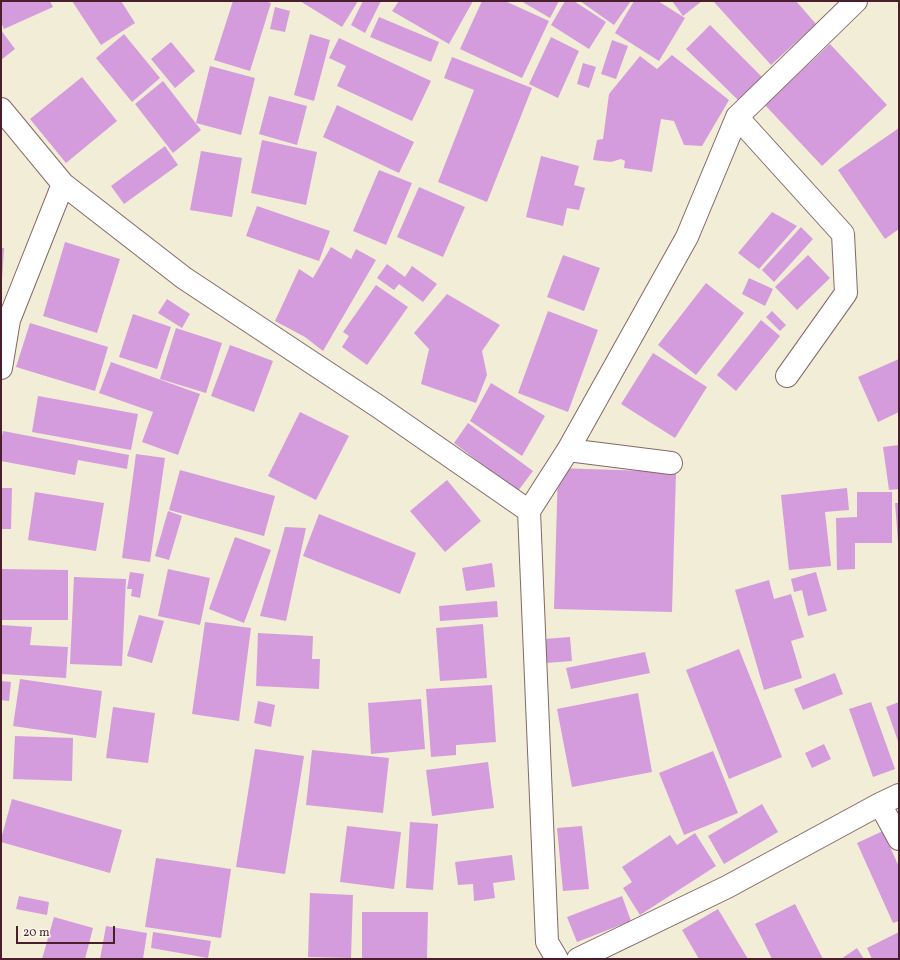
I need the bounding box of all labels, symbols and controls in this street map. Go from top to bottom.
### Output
scale bar [18,918,117,944]
text: 20 m [23,925,50,941]

